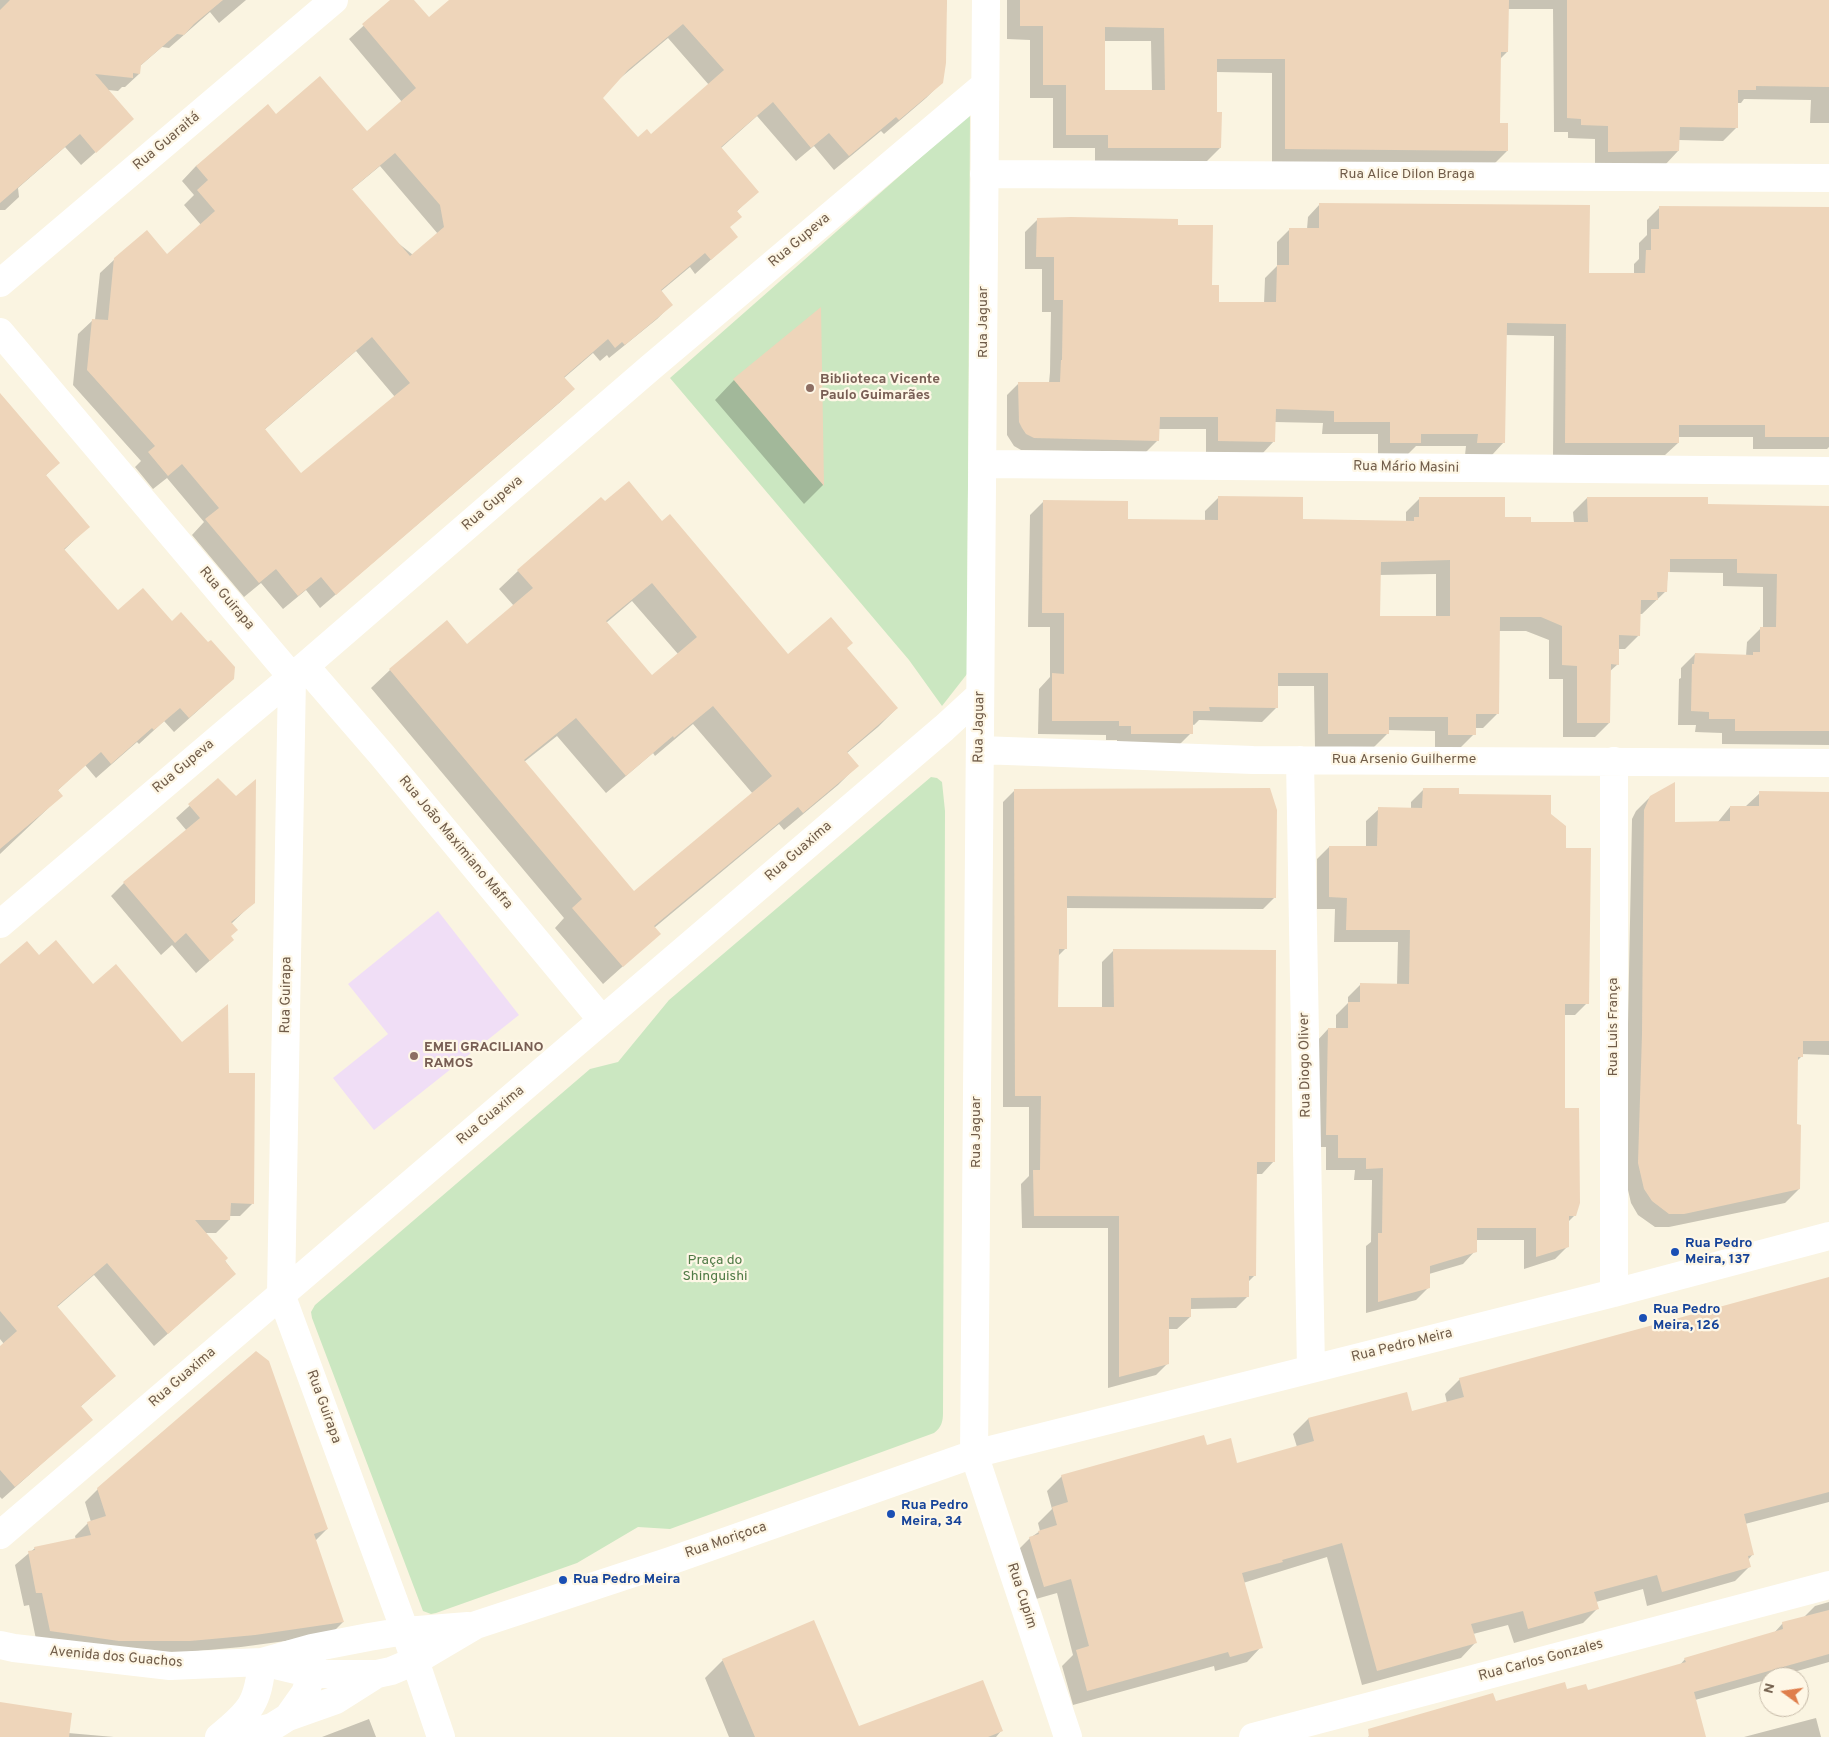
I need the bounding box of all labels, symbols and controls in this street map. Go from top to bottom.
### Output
street label: Rua Guaraitá [130,109,204,175]
street label: Rua Alice Dilon Braga [1339,167,1475,183]
street label: Rua Gupeva [766,210,834,272]
street label: Rua Jaguar [976,286,992,358]
place label: Biblioteca Vicente Paulo Guimarães [820,372,940,404]
marker: Biblioteca Vicente Paulo Guimarães [804,382,816,394]
street label: Rua Mário Masini [1353,459,1459,477]
street label: Rua Gupeva [459,473,527,535]
street label: Rua Guirapa [195,564,257,634]
street label: Rua Jaguar [971,691,989,763]
street label: Rua Gupeva [150,736,218,798]
street label: Rua Arsenio Guilherme [1332,752,1476,768]
street label: Rua João Maximiano Mafra [394,773,516,913]
street label: Rua Guaxima [762,818,836,886]
street label: Rua Guirapa [278,956,296,1034]
street label: Rua Luis França [1606,978,1622,1076]
street label: Rua Diogo Oliver [1297,1012,1315,1118]
place label: EMEI GRACILIANO RAMOS [424,1040,544,1072]
marker: EMEI GRACILIANO RAMOS [408,1050,420,1062]
street label: Rua Guaxima [454,1083,528,1149]
street label: Rua Jaguar [969,1096,985,1168]
place label: Rua Pedro Meira, 137 [1685,1236,1752,1268]
marker: Rua Pedro Meira, 137 [1669,1246,1681,1258]
park label: Praça do Shinguishi [682,1253,748,1285]
place label: Rua Pedro Meira, 126 [1653,1302,1720,1334]
marker: Rua Pedro Meira, 126 [1637,1312,1649,1324]
street label: Rua Pedro Meira [1350,1325,1454,1367]
street label: Rua Guaxima [146,1344,220,1412]
street label: Rua Guirapa [302,1368,344,1446]
place label: Rua Pedro Meira, 34 [901,1498,968,1530]
marker: Rua Pedro Meira, 34 [885,1508,897,1520]
street label: Rua Moriçoca [683,1519,769,1563]
street label: Rua Cupim [1002,1561,1040,1631]
place label: Rua Pedro Meira [573,1572,680,1588]
marker: Rua Pedro Meira [557,1574,569,1586]
street label: Rua Carlos Gonzales [1477,1636,1605,1686]
street label: Avenida dos Guachos [49,1644,183,1672]
north arrow [1759,1667,1809,1717]
text: N [1760,1682,1779,1695]

